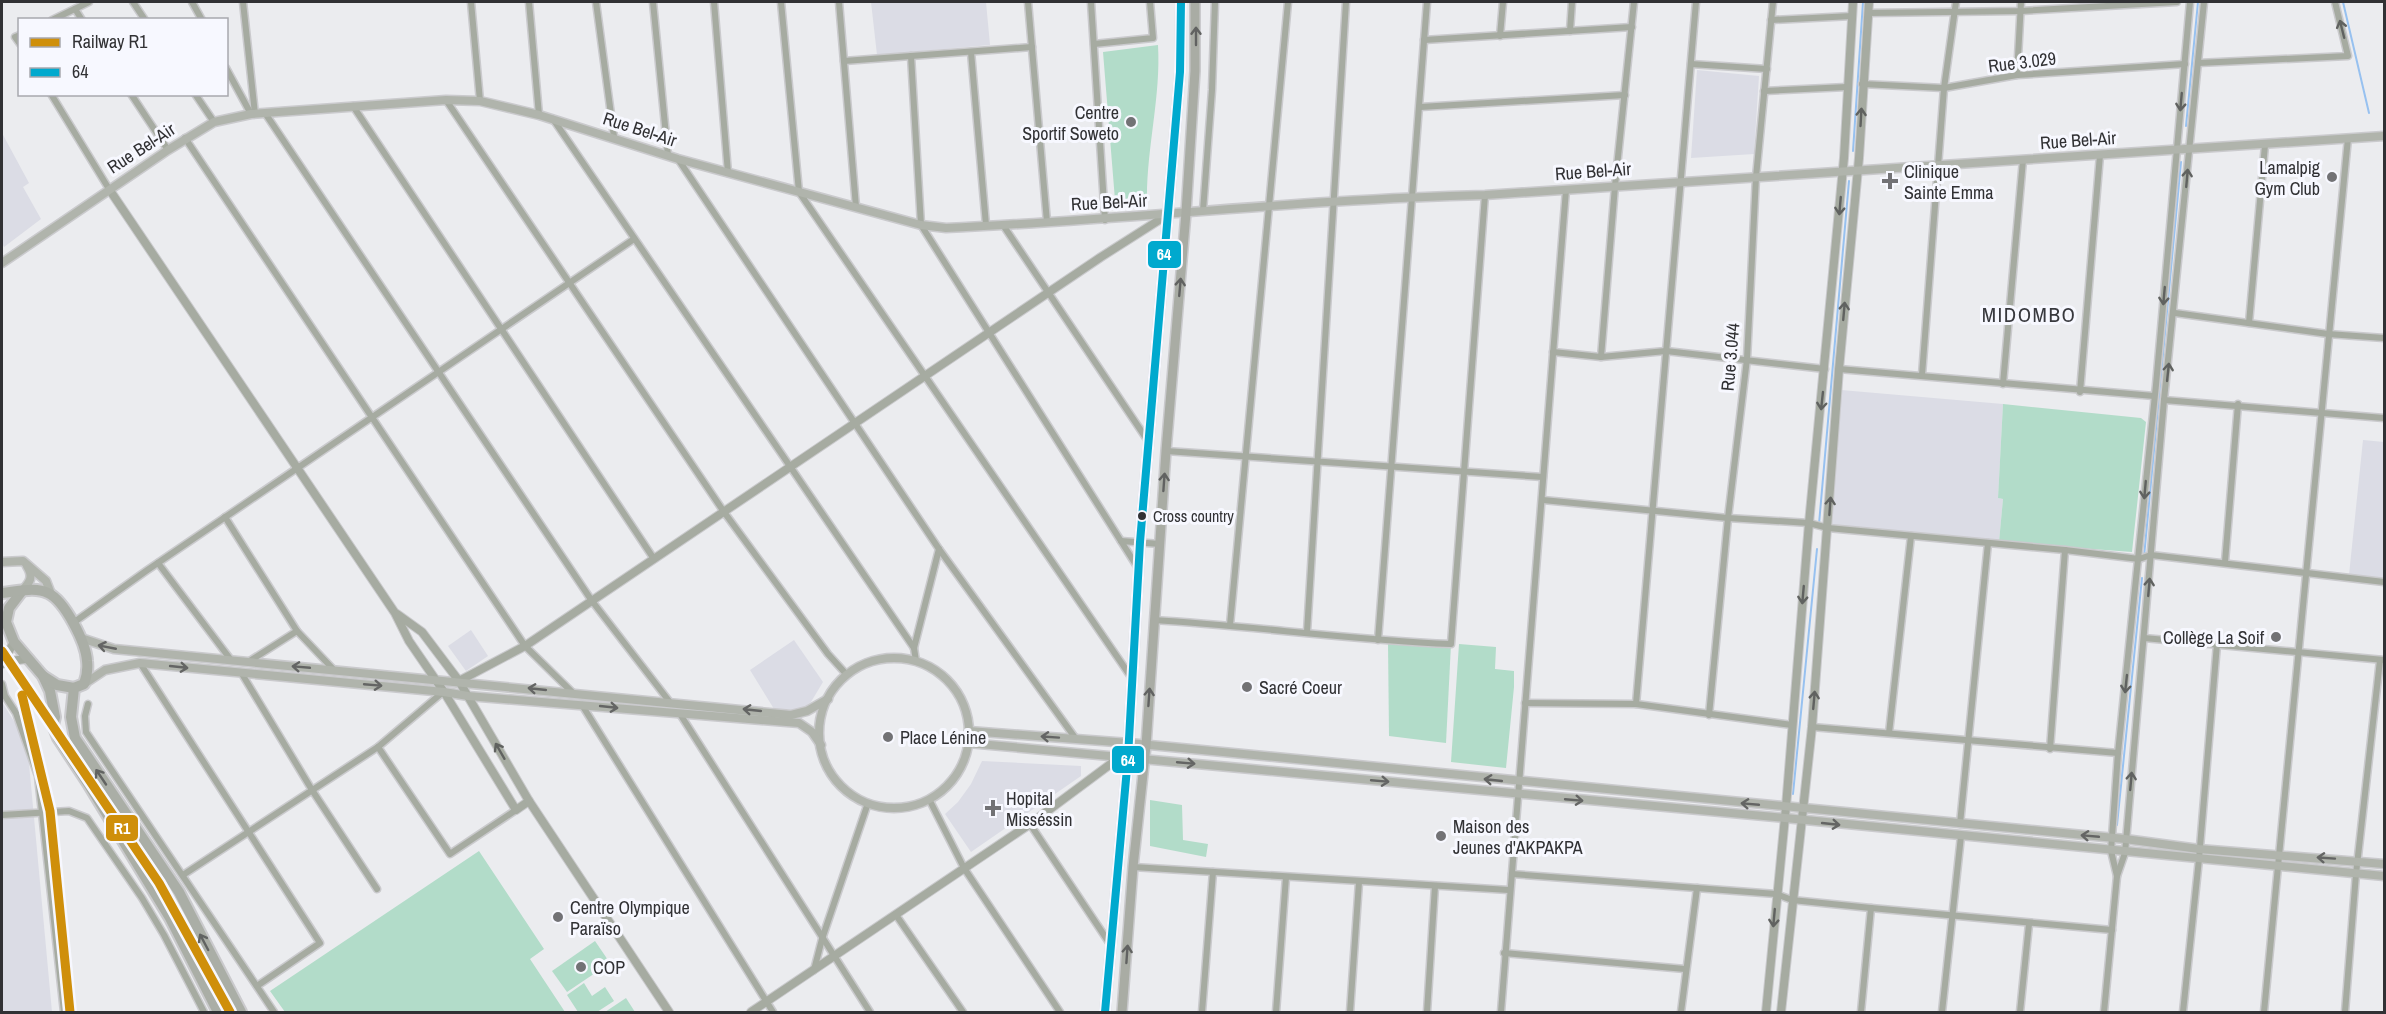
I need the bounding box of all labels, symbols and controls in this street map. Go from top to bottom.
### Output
legend [18,18,228,96]
one-way arrow [2335,20,2347,39]
one-way arrow [1190,27,1202,47]
text: Railway R1 [72,29,148,54]
street label: Rue 3.029 [1987,45,2057,79]
text: 64 [72,59,88,84]
one-way arrow [2176,91,2187,111]
place label: Centre Sportif Soweto [1022,100,1119,146]
street label: Rue Bel-Air [600,105,680,153]
one-way arrow [1855,108,1866,128]
marker: Centre Sportif Soweto [1124,115,1138,129]
street label: Rue Bel-Air [102,117,180,179]
street label: Rue Bel-Air [2039,125,2117,155]
place label: Lamalpig Gym Club [2254,155,2321,201]
street label: Rue Bel-Air [1554,156,1632,186]
place label: Clinique Sainte Emma [1904,159,1993,205]
one-way arrow [2182,168,2193,188]
marker: Lamalpig Gym Club [2325,170,2339,184]
marker: Clinique Sainte Emma [1881,172,1899,190]
street label: Rue Bel-Air [1070,188,1148,216]
one-way arrow [1834,196,1845,216]
line badge: 64 [1147,240,1182,269]
text: 64 [1157,243,1172,265]
one-way arrow [1175,278,1186,298]
one-way arrow [2158,285,2169,305]
district label: MIDOMBO [1982,300,2076,329]
one-way arrow [1839,302,1850,322]
street label: Rue 3.044 [1715,322,1745,392]
one-way arrow [2163,363,2174,382]
one-way arrow [1816,390,1827,410]
one-way arrow [1159,472,1170,492]
one-way arrow [2139,479,2150,499]
one-way arrow [1824,496,1835,516]
place label: Cross country [1153,505,1234,527]
marker: Cross country [1136,510,1148,522]
one-way arrow [2143,578,2154,597]
one-way arrow [1797,584,1808,604]
place label: Collège La Soif [2163,625,2265,650]
marker: Collège La Soif [2269,630,2283,644]
one-way arrow [98,641,118,652]
one-way arrow [292,661,312,672]
one-way arrow [169,662,189,673]
one-way arrow [2120,673,2131,693]
place label: Sacré Coeur [1259,675,1342,700]
one-way arrow [363,680,383,691]
marker: Sacré Coeur [1240,680,1254,694]
one-way arrow [528,683,548,694]
one-way arrow [1144,688,1155,708]
one-way arrow [1809,691,1820,711]
one-way arrow [599,702,619,713]
one-way arrow [743,704,763,715]
place label: Place Lénine [900,725,986,750]
marker: Place Lénine [881,730,895,744]
one-way arrow [1040,732,1060,743]
one-way arrow [494,743,506,760]
line badge: 64 [1111,745,1145,774]
text: 64 [1121,749,1136,771]
one-way arrow [1176,758,1195,769]
one-way arrow [95,769,107,786]
one-way arrow [2126,772,2137,792]
one-way arrow [1484,774,1504,785]
one-way arrow [1370,776,1390,787]
place label: Hopital Misséssin [1006,786,1072,832]
one-way arrow [1564,795,1584,806]
one-way arrow [1741,798,1760,809]
marker: Hopital Misséssin [984,799,1002,817]
line badge: R1 [105,814,139,842]
place label: Maison des Jeunes d'AKPAKPA [1453,814,1583,860]
text: R1 [114,817,131,839]
one-way arrow [1821,819,1841,830]
marker: Maison des Jeunes d'AKPAKPA [1434,829,1448,843]
one-way arrow [2081,830,2101,841]
one-way arrow [2317,852,2337,863]
place label: Centre Olympique Paraïso [570,895,690,941]
one-way arrow [1768,908,1779,928]
marker: Centre Olympique Paraïso [551,910,565,924]
one-way arrow [198,934,210,951]
one-way arrow [1121,945,1132,965]
place label: COP [593,955,625,980]
marker: COP [574,960,588,974]

